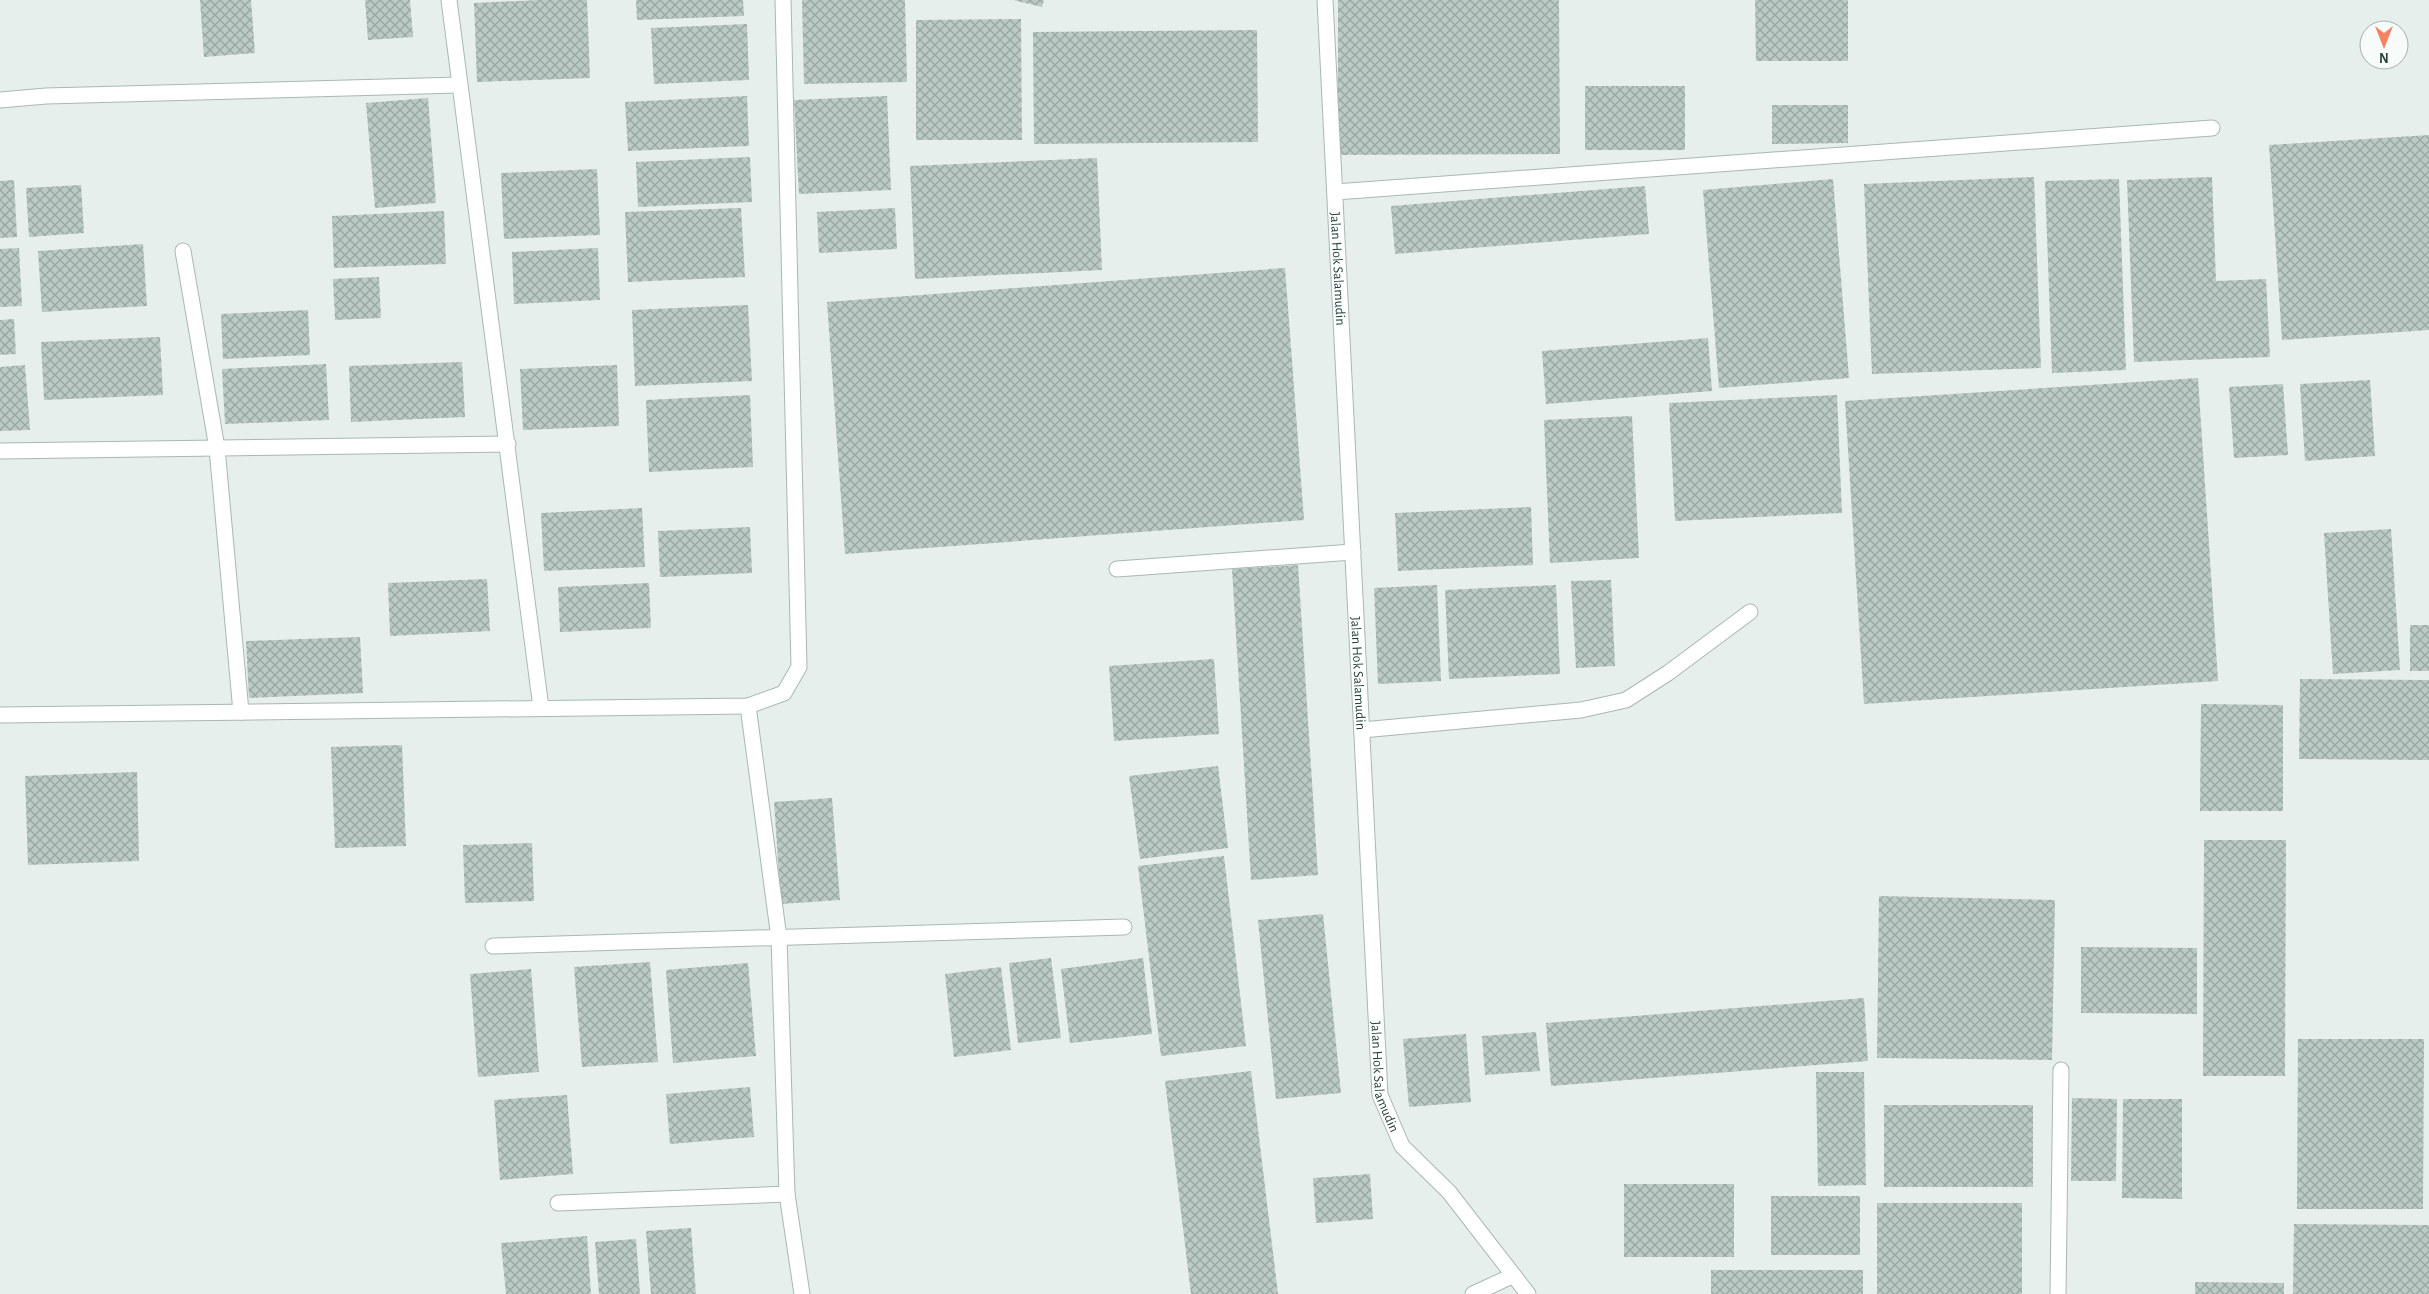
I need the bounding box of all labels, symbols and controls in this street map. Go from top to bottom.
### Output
north arrow [2359,20,2409,70]
text: N [2379,50,2389,64]
street label: Jalan Hok Salamudin [1328,212,1347,326]
street label: Jalan Hok Salamudin [1348,616,1368,730]
street label: Jalan Hok Salamudin [1368,1021,1401,1134]

